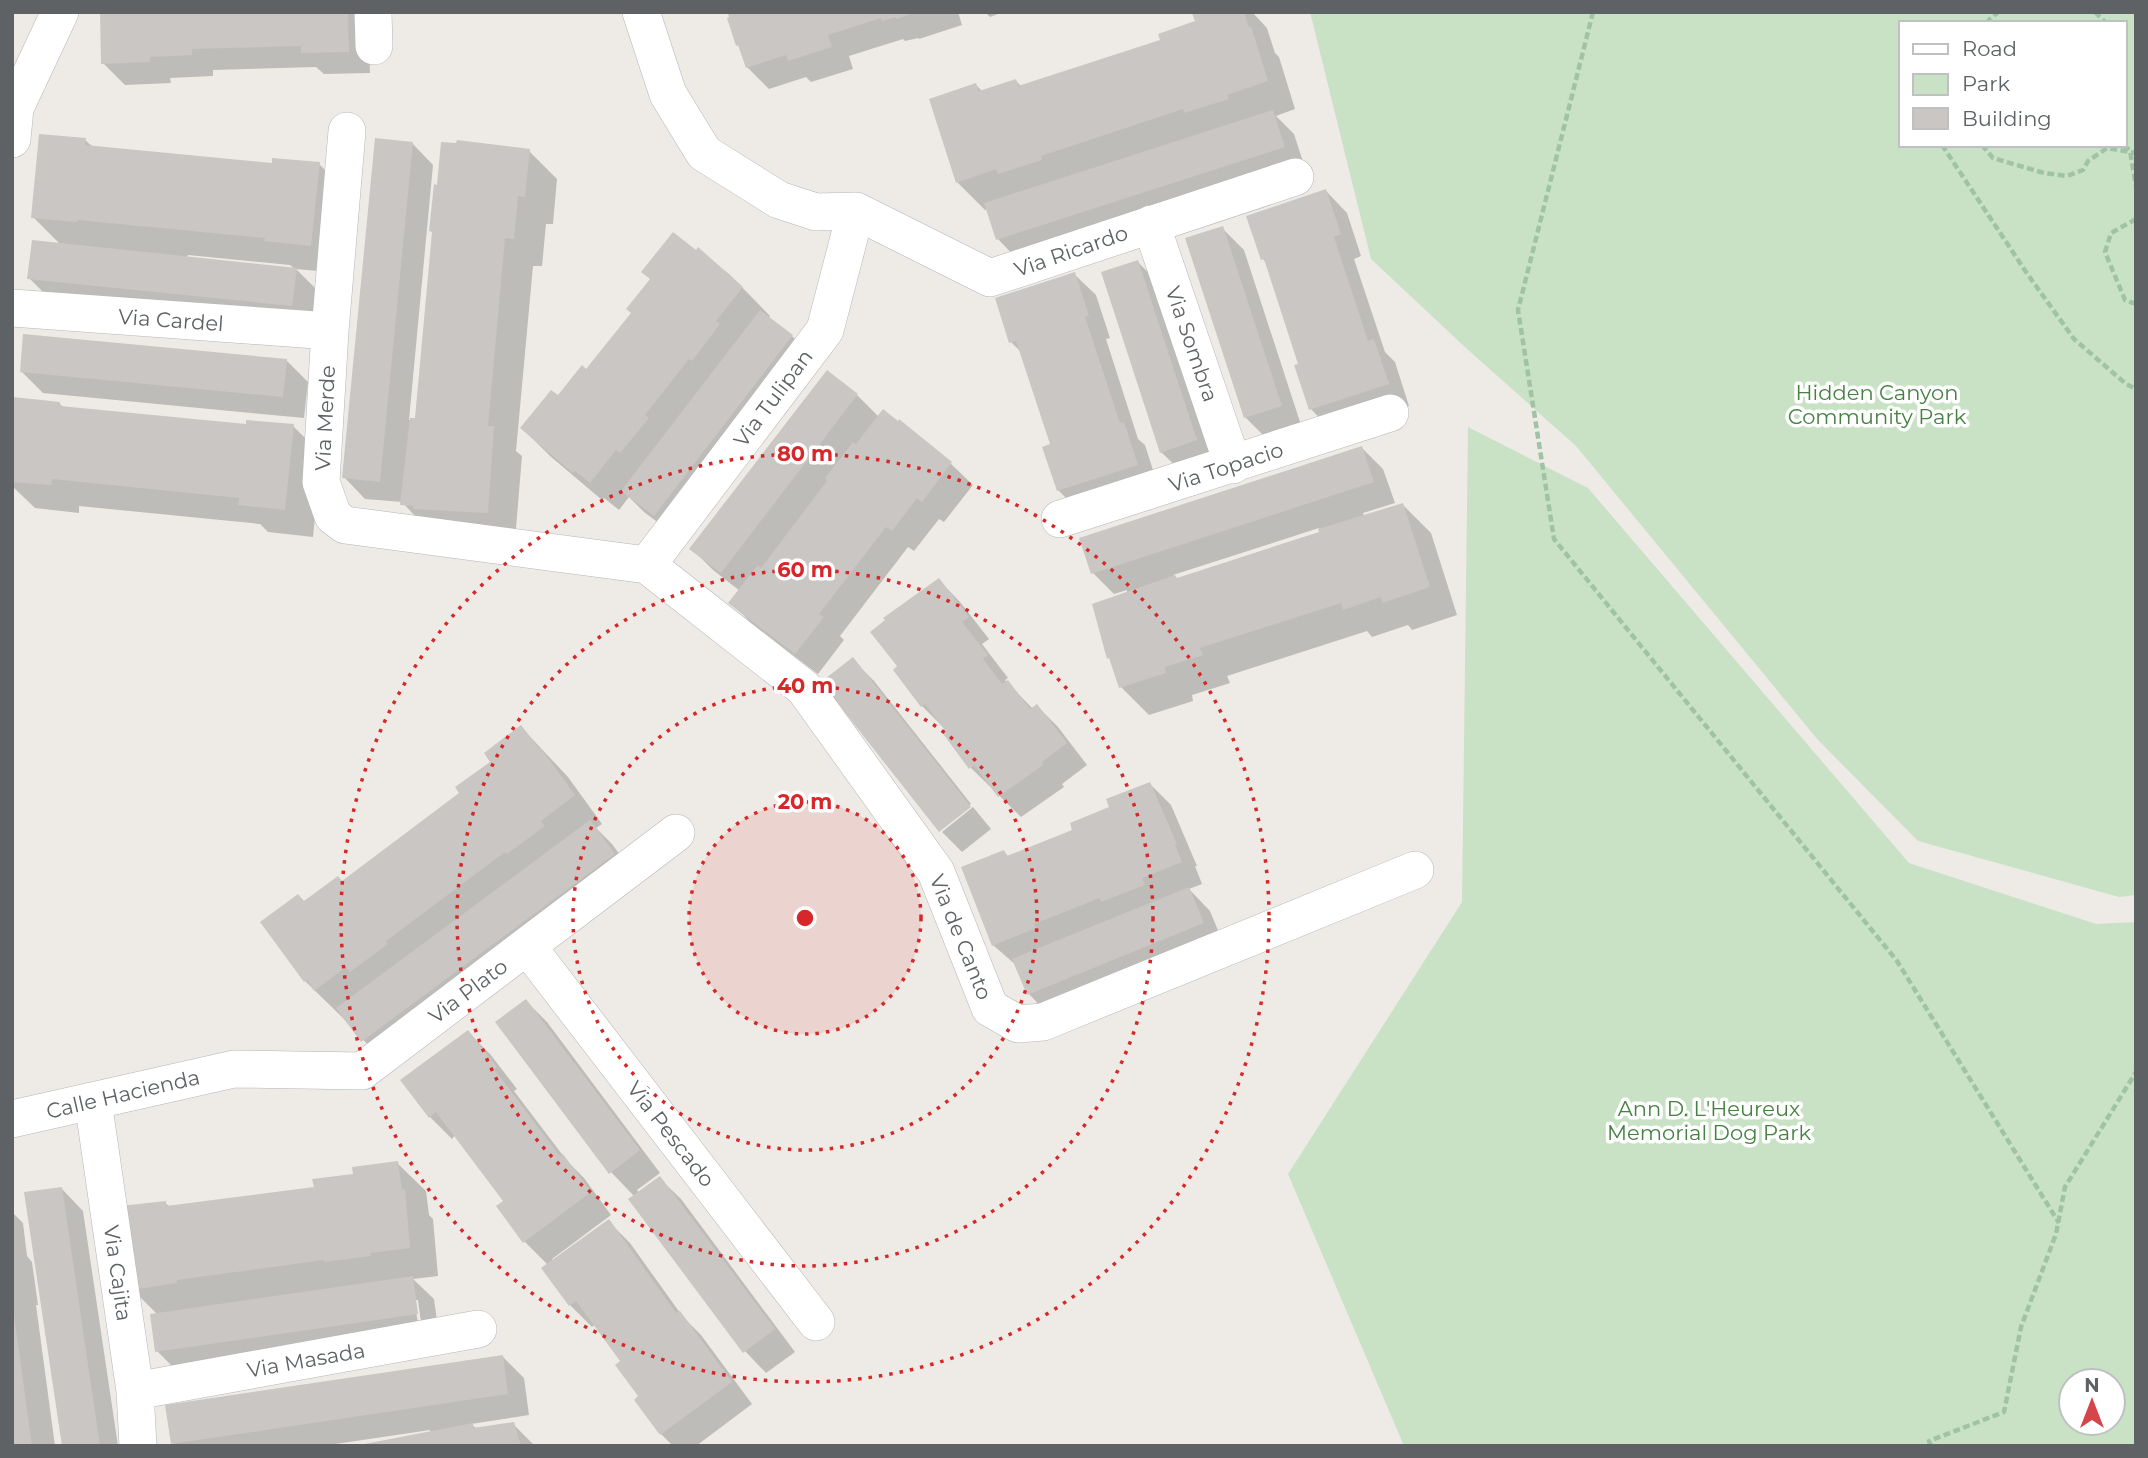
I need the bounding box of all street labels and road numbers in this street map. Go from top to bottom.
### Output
street label: Via Ricardo [1011,220,1131,282]
street label: Via Sombra [1161,283,1223,405]
street label: Via Cardel [117,304,225,336]
street label: Via Tulipan [728,344,818,452]
street label: Via Merde [310,365,340,471]
street label: Via Topacio [1166,437,1286,497]
street label: Via de Canto [925,871,997,1003]
street label: Via Plato [424,953,512,1029]
street label: Calle Hacienda [44,1064,202,1124]
street label: Via Pescado [622,1076,720,1192]
street label: Via Cajita [99,1223,137,1323]
street label: Via Masada [245,1337,367,1383]

